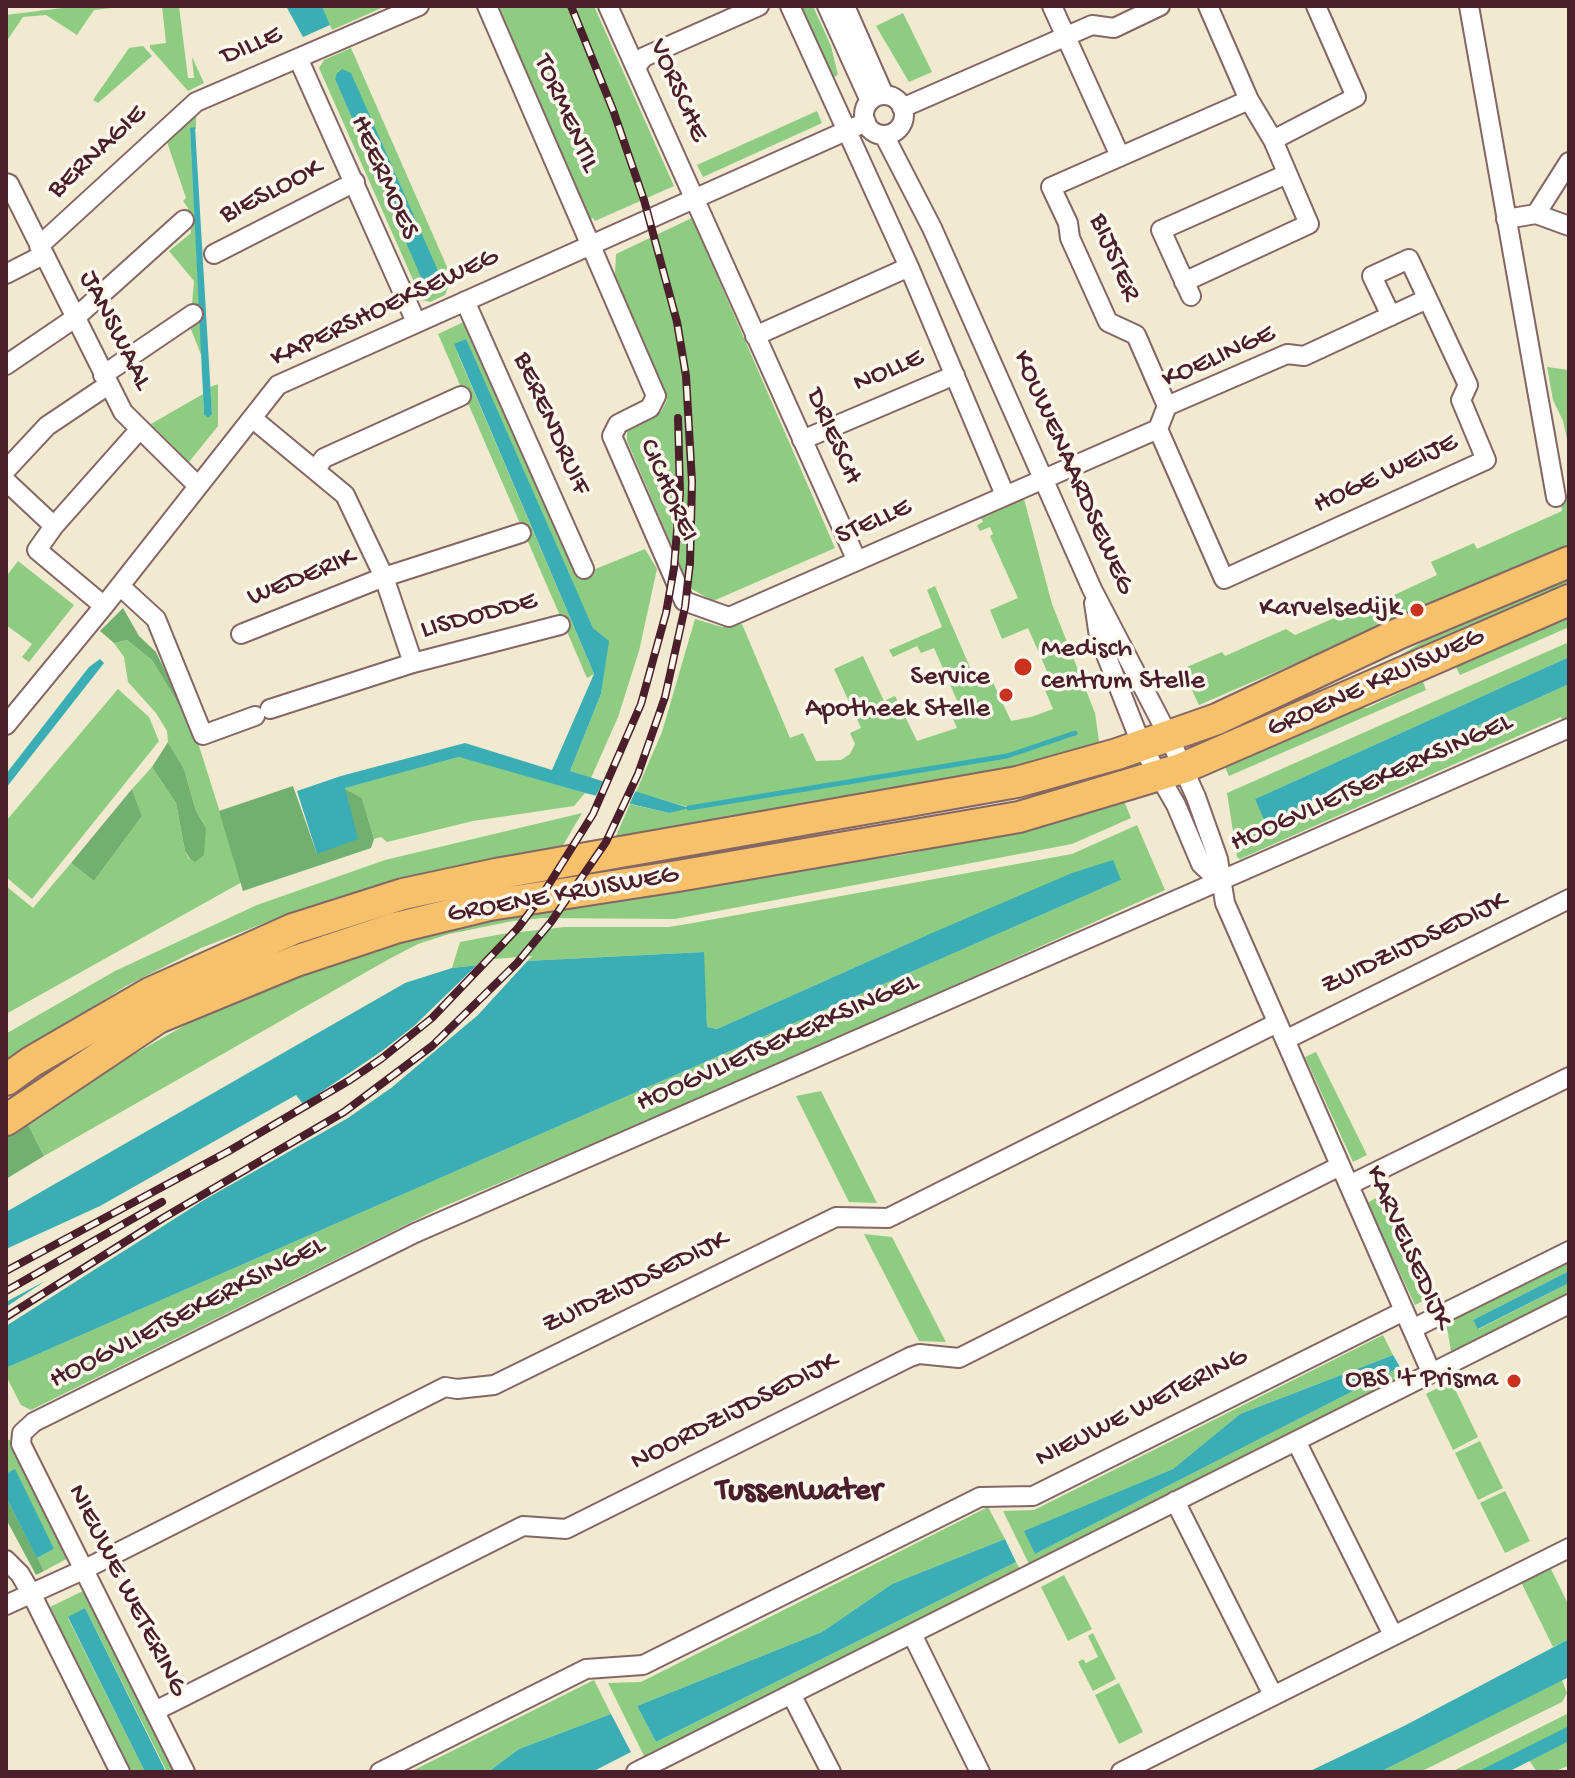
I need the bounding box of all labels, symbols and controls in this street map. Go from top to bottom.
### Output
street label: DILLE [216,19,288,75]
street label: VORSCHE [640,35,714,147]
street label: TORMENTIL [524,50,606,178]
street label: BERNAGIE [42,99,154,207]
street label: HEERMOES [341,111,425,245]
street label: BIESLOOK [215,153,329,233]
street label: BIJSTER [1080,209,1146,307]
street label: KAPERSHOEKSEWEG [266,241,504,377]
street label: JANSWAAL [70,266,158,396]
street label: KOELINGE [1157,318,1281,398]
street label: NOLLE [849,342,929,402]
street label: KOUWENAARDSEWEG [1003,346,1141,600]
street label: BERENDRUIF [504,348,596,500]
street label: DRIESCH [796,384,868,490]
street label: HOGE WEIJE [1309,427,1463,523]
street label: CICHOREI [630,434,704,548]
street label: STELLE [831,492,917,554]
street label: WEDERIK [243,542,361,616]
street label: LISDODDE [417,585,541,649]
place label: Karvelsedijk [1259,593,1401,627]
marker: Karvelsedijk [1408,601,1426,619]
street label: GROENE KRUISWEG [1262,621,1490,747]
place label: Medisch centrum Stelle [1041,634,1205,700]
marker: Medisch centrum Stelle [1012,656,1034,678]
place label: Service Apotheek Stelle [805,662,990,728]
marker: Service Apotheek Stelle [997,686,1015,704]
street label: HOOGVLIETSEKERKSINGEL [1226,707,1518,861]
street label: GROENE KRUISWEG [445,859,681,933]
street label: ZUIDZIJDSEDIJK [1316,885,1514,1005]
street label: HOOGVLIETSEKERKSINGEL [632,967,924,1121]
street label: KARVELSEDIJK [1356,1161,1458,1335]
street label: ZUIDZIJDSEDIJK [537,1224,735,1344]
street label: HOOGVLIETSEKERKSINGEL [45,1230,331,1398]
street label: NIEUWE WETERING [1030,1341,1254,1477]
street label: NOORDZIJDSEDIJK [626,1346,844,1480]
place label: OBS 't Prisma [1345,1364,1498,1398]
marker: OBS 't Prisma [1505,1372,1523,1390]
district label: Tussenwater [716,1474,882,1512]
street label: NIEUWE WETERING [58,1479,194,1703]

